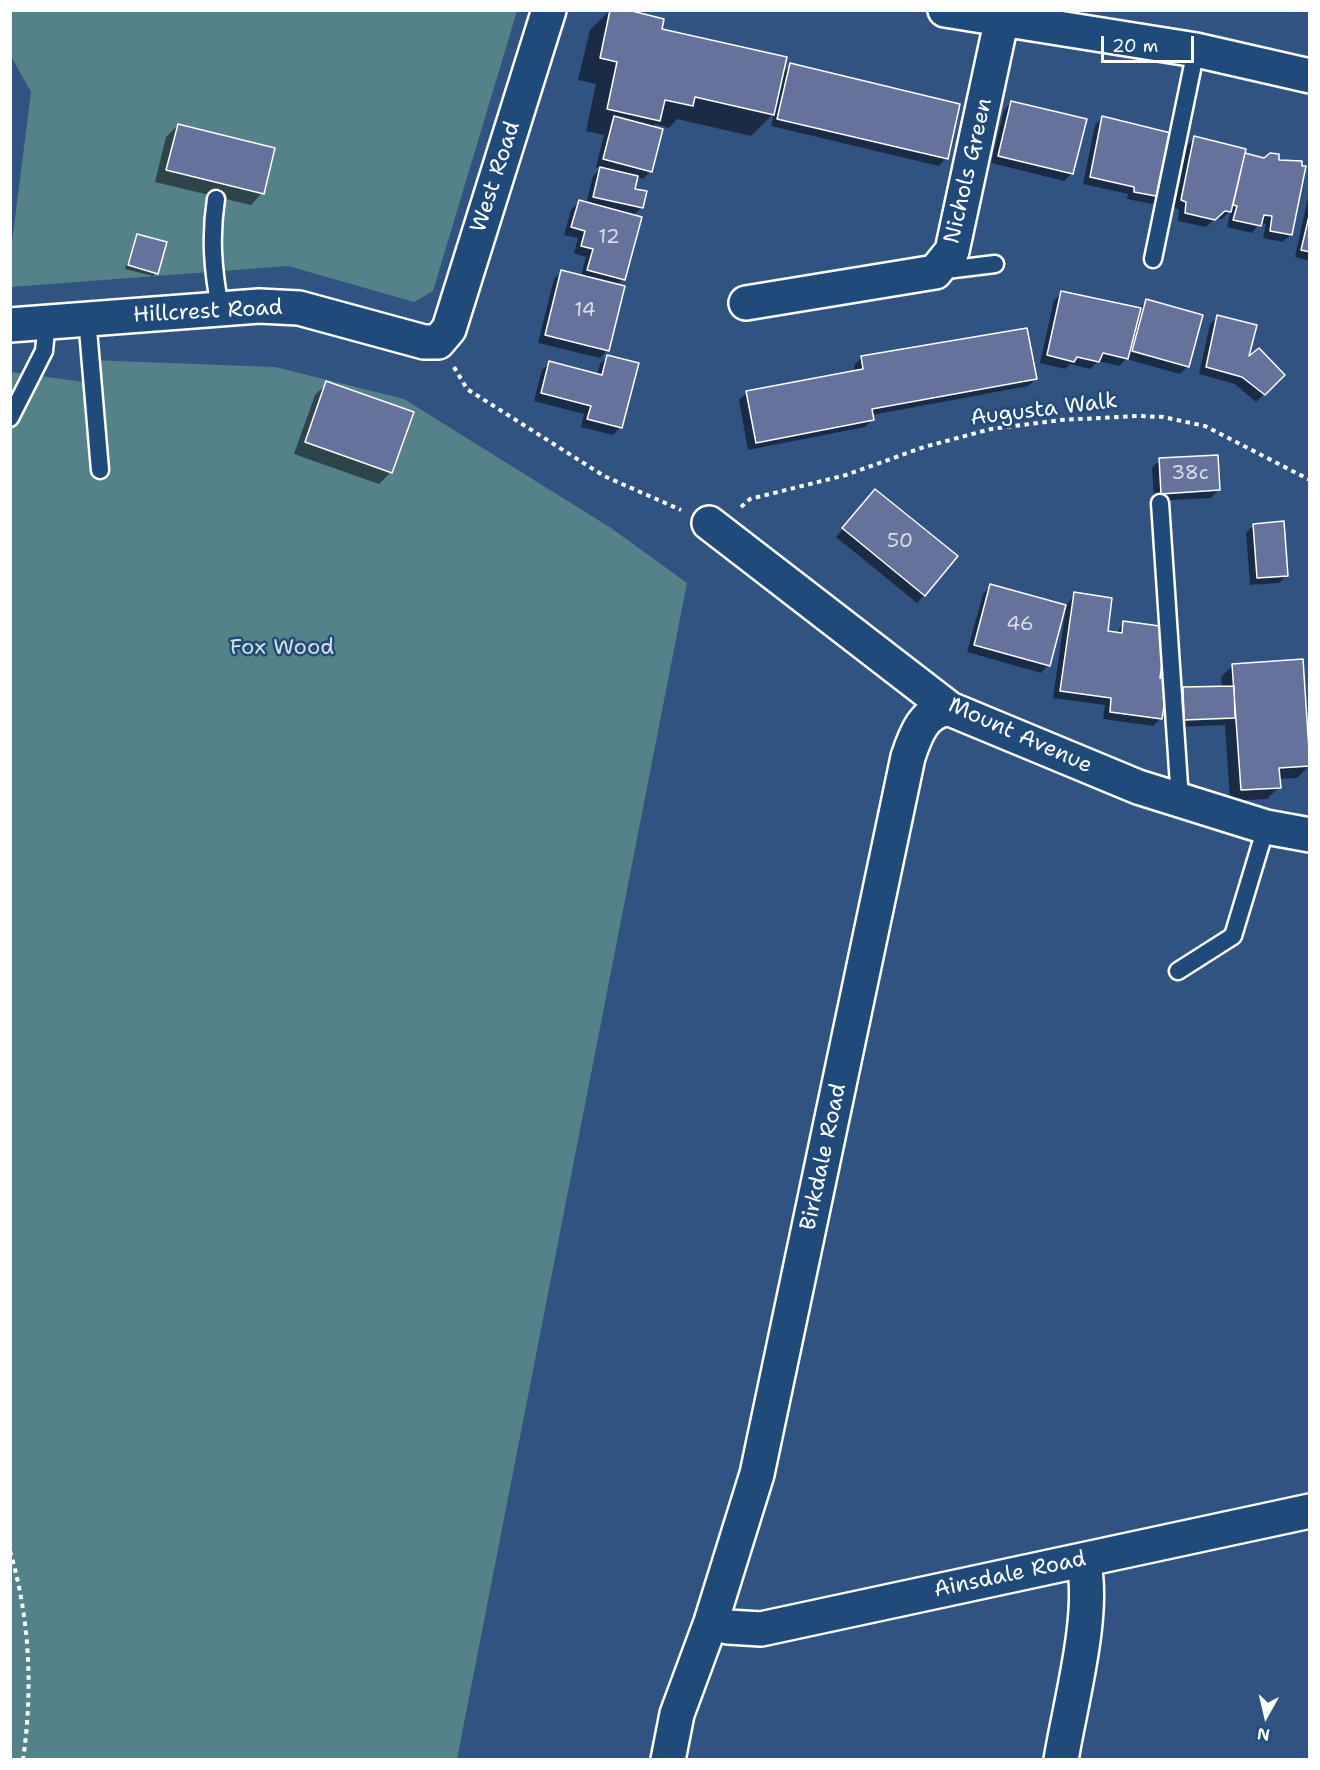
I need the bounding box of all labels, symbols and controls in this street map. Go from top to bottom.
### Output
scale bar [1104,24,1197,62]
text: 20 m [1112,34,1158,58]
street label: Nichols Green [939,96,999,246]
street label: West Road [466,118,526,236]
house number: 12 [598,226,620,250]
street label: Hillcrest Road [133,295,283,329]
house number: 14 [574,299,596,323]
street label: Augusta Walk [969,388,1119,432]
house number: 38c [1171,462,1209,486]
house number: 50 [887,530,913,554]
house number: 46 [1006,613,1034,637]
park label: Fox Wood [230,635,334,661]
street label: Mount Avenue [944,692,1096,780]
street label: Birkdale Road [796,1081,852,1233]
street label: Ainsdale Road [932,1546,1088,1604]
north arrow [1236,1686,1296,1746]
text: N [1256,1723,1271,1746]

